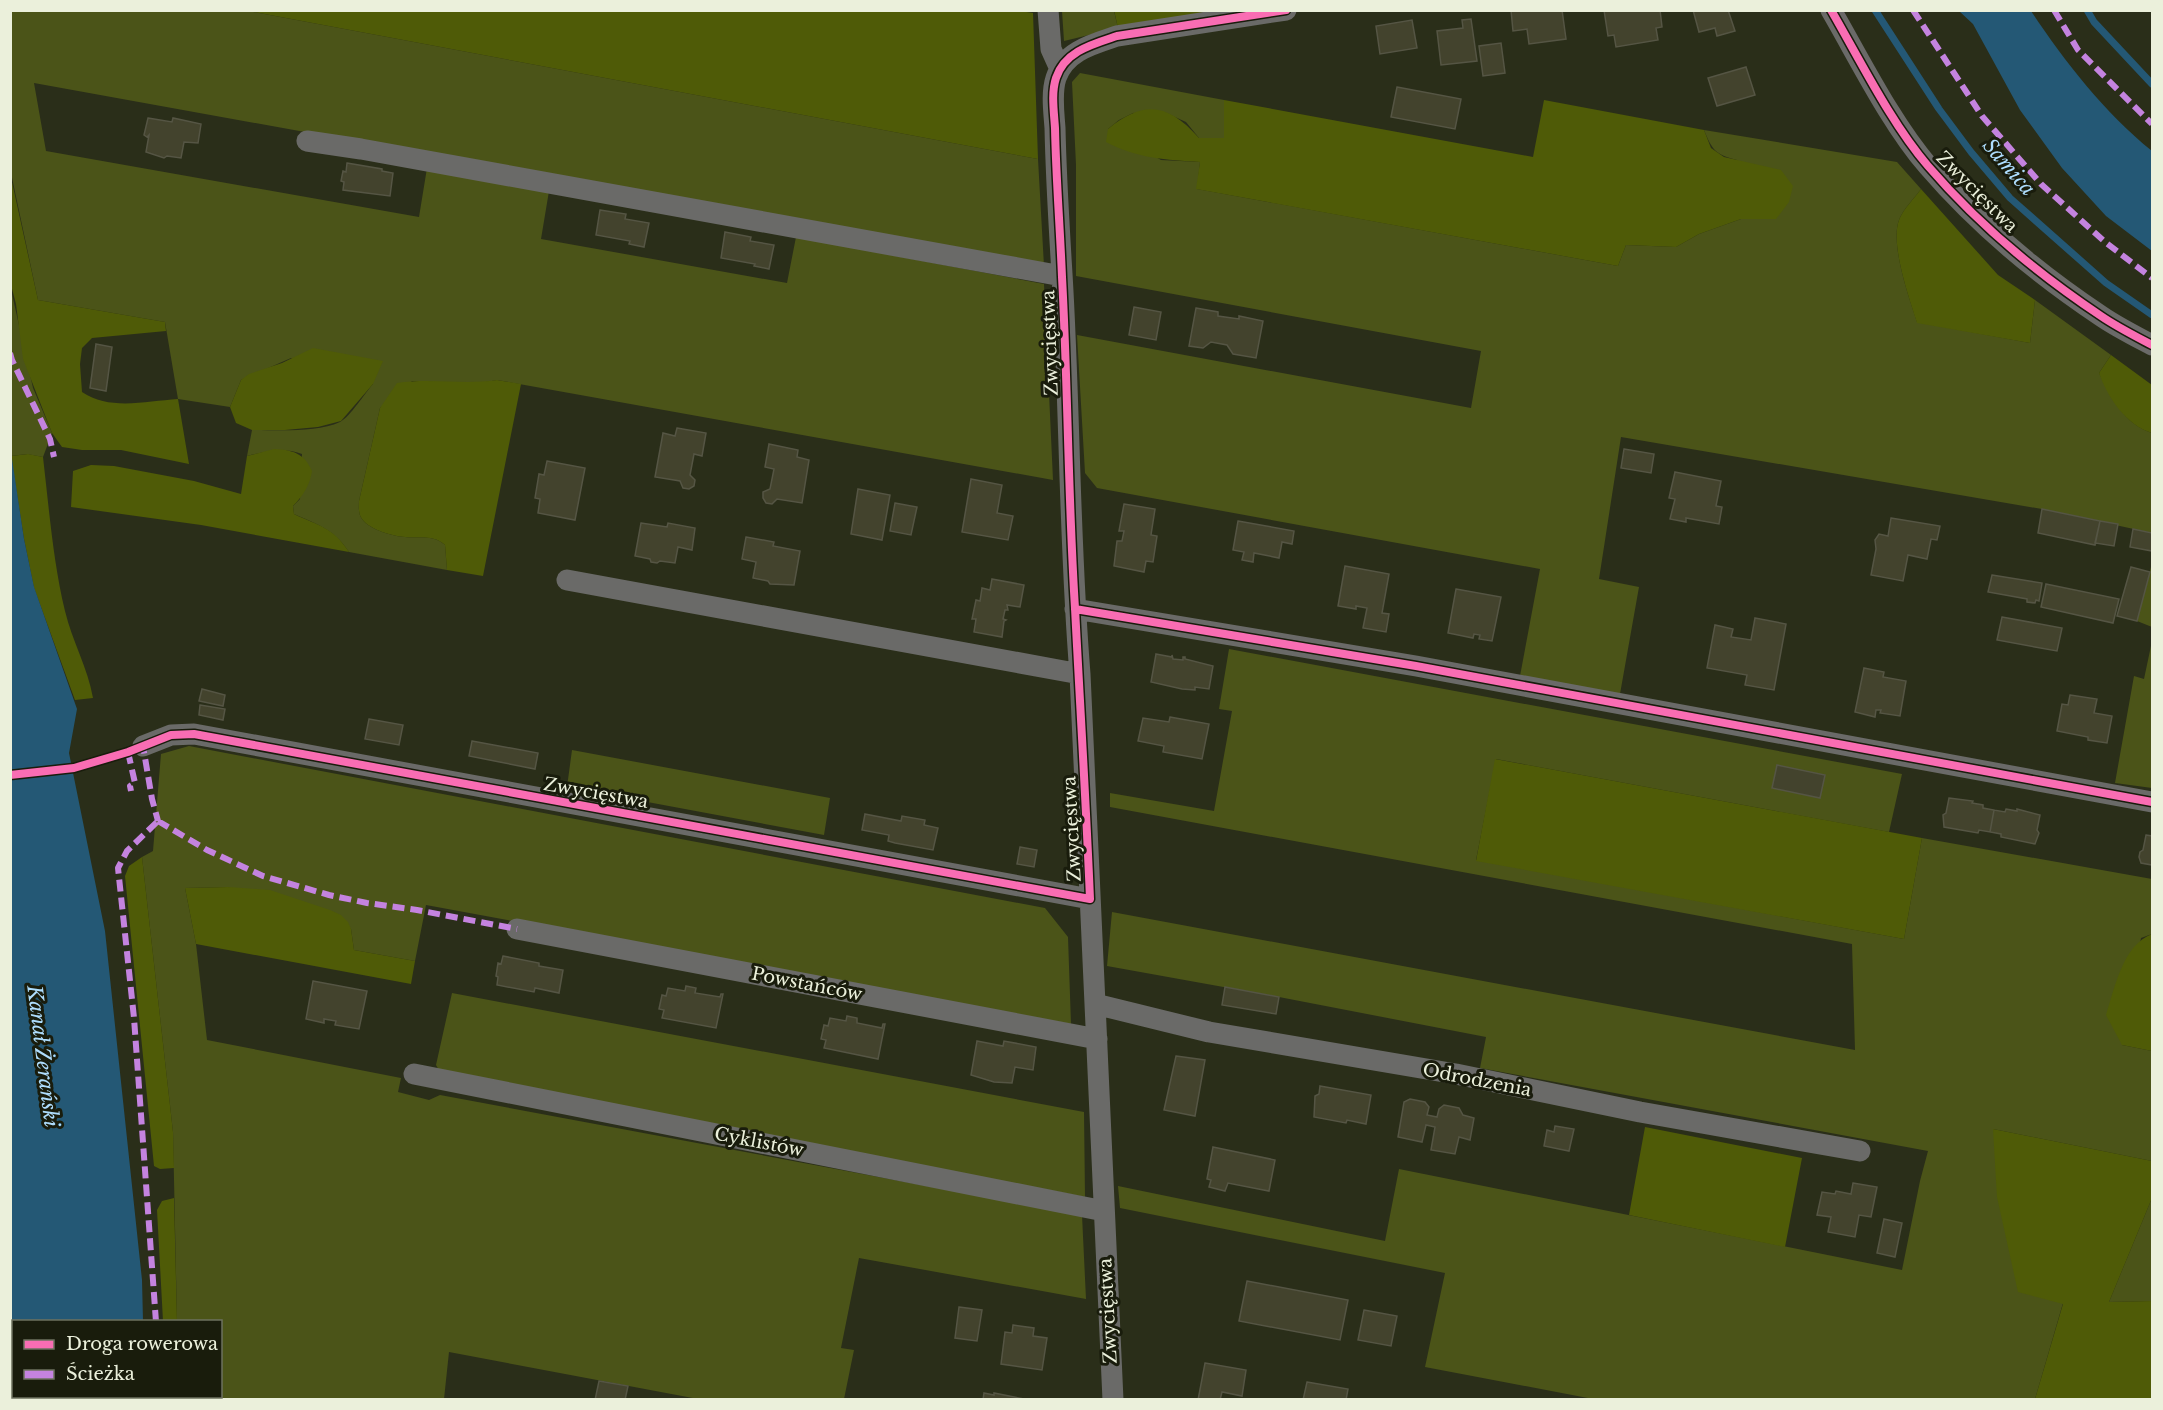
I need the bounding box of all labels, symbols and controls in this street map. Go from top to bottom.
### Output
water label: Samica [1978,134,2040,200]
street label: Zwycięstwa [1932,147,2022,237]
street label: Zwycięstwa [1037,290,1063,396]
street label: Zwycięstwa [542,773,650,813]
street label: Zwycięstwa [1058,776,1086,882]
street label: Powstańców [750,963,865,1006]
water label: Kanał Żerański [22,982,65,1129]
street label: Odrodzenia [1421,1059,1533,1101]
street label: Cyklistów [712,1123,806,1162]
street label: Zwycięstwa [1094,1258,1122,1364]
legend [12,1320,222,1398]
text: Droga rowerowa [66,1333,218,1355]
text: Ścieżka [66,1362,135,1385]

